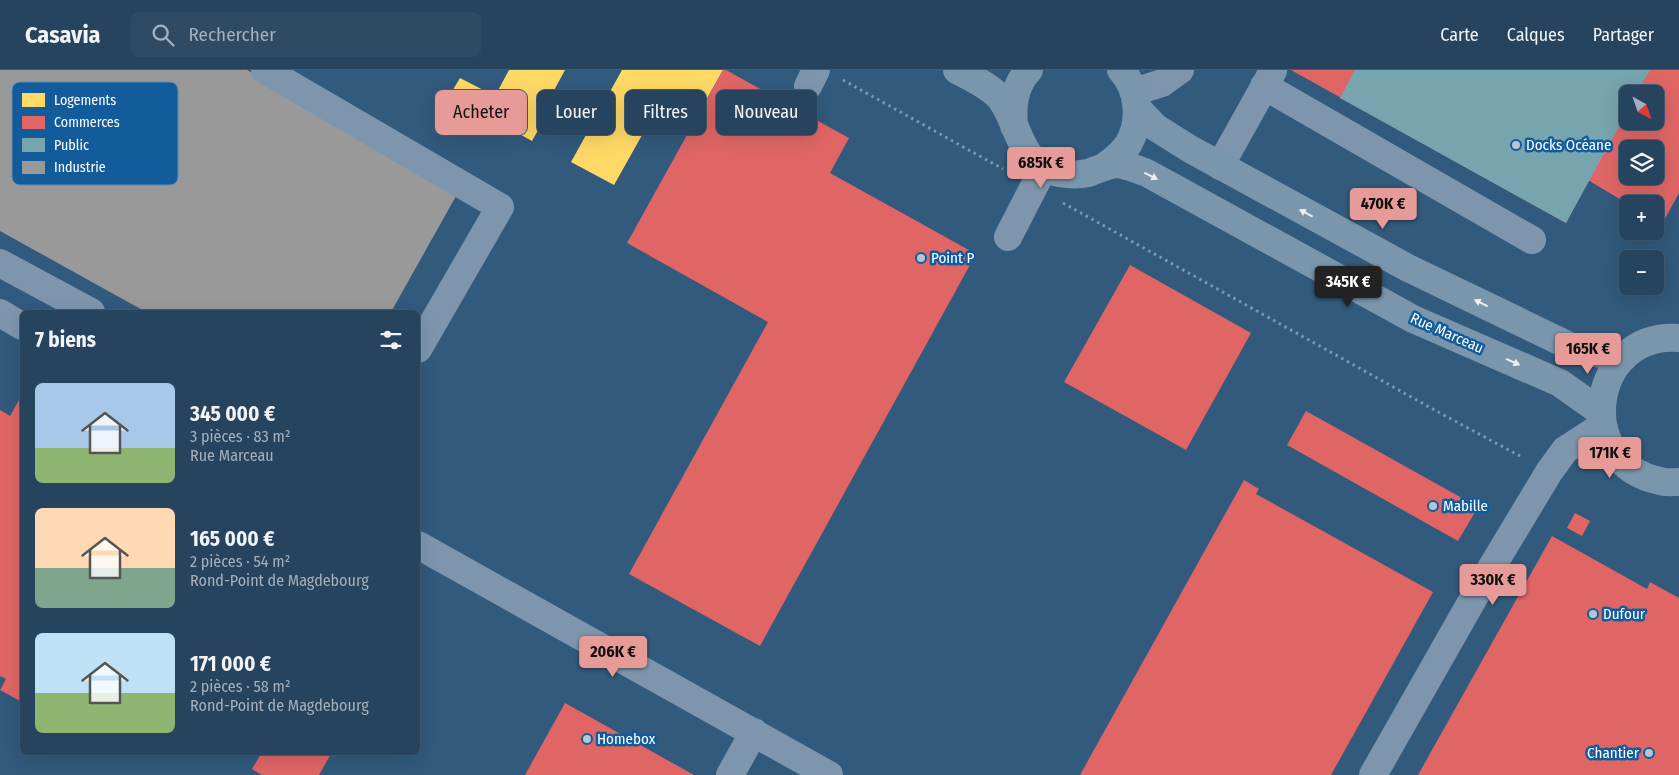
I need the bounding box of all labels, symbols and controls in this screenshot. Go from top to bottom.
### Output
search box [131,12,481,57]
text: Casavia [25,21,101,49]
icon: search [149,21,177,49]
text: Rechercher [189,23,276,46]
text: Carte [1440,24,1479,46]
text: Calques [1507,24,1565,46]
text: Partager [1593,24,1654,46]
legend [12,82,178,185]
north arrow [1619,85,1664,130]
map controls [1619,85,1664,295]
chip: Acheter [435,90,527,135]
chip: Louer [537,90,615,135]
chip: Filtres [625,90,706,135]
chip: Nouveau [716,90,817,135]
text: Logements [54,92,116,109]
text: Commerces [54,114,120,131]
place label: Docks Océane [1526,136,1611,154]
text: Public [54,137,89,154]
marker: Docks Océane [1510,139,1522,151]
button: layers [1619,140,1664,185]
pin: 685K € [1000,146,1082,189]
text: 685K € [1018,153,1064,172]
text: Industrie [54,159,106,176]
one-way arrow [1144,172,1158,180]
pin: 470K € [1342,188,1424,230]
text: 470K € [1361,194,1405,213]
button: + [1619,195,1664,240]
one-way arrow [1299,208,1312,217]
place label: Point P [931,249,974,267]
button: − [1619,250,1664,295]
marker: Point P [915,252,927,264]
pin: 345K € [1307,266,1389,308]
text: 345K € [1326,272,1370,291]
one-way arrow [1474,299,1488,307]
street label: Rue Marceau [1408,309,1486,357]
icon: filters [377,326,405,354]
text: 7 biens [35,327,96,353]
pin: 165K € [1547,332,1629,375]
text: 165K € [1566,339,1610,358]
one-way arrow [1506,359,1520,367]
text: 345 000 € [190,401,275,427]
icon: home [75,403,135,463]
text: 3 pièces · 83 m² [190,427,291,446]
pin: 171K € [1569,436,1651,479]
text: 171K € [1589,443,1631,462]
text: Rue Marceau [190,446,274,465]
place label: Mabille [1443,497,1488,515]
marker: Mabille [1427,500,1439,512]
text: 165 000 € [190,526,274,552]
icon: home [75,528,135,588]
text: 2 pièces · 54 m² [190,552,290,571]
pin: 330K € [1452,564,1534,606]
text: 330K € [1470,570,1516,589]
text: Rond-Point de Magdebourg [190,571,369,590]
place label: Dufour [1603,605,1646,623]
marker: Dufour [1587,608,1599,620]
pin: 206K € [572,636,654,678]
text: 206K € [590,642,636,661]
text: 171 000 € [190,651,271,677]
icon: home [75,653,135,713]
text: 2 pièces · 58 m² [190,677,291,696]
text: Rond-Point de Magdebourg [190,696,369,715]
place label: Homebox [597,730,656,748]
marker: Homebox [581,733,593,745]
place label: Chantier [1587,744,1640,762]
marker: Chantier [1643,747,1655,759]

